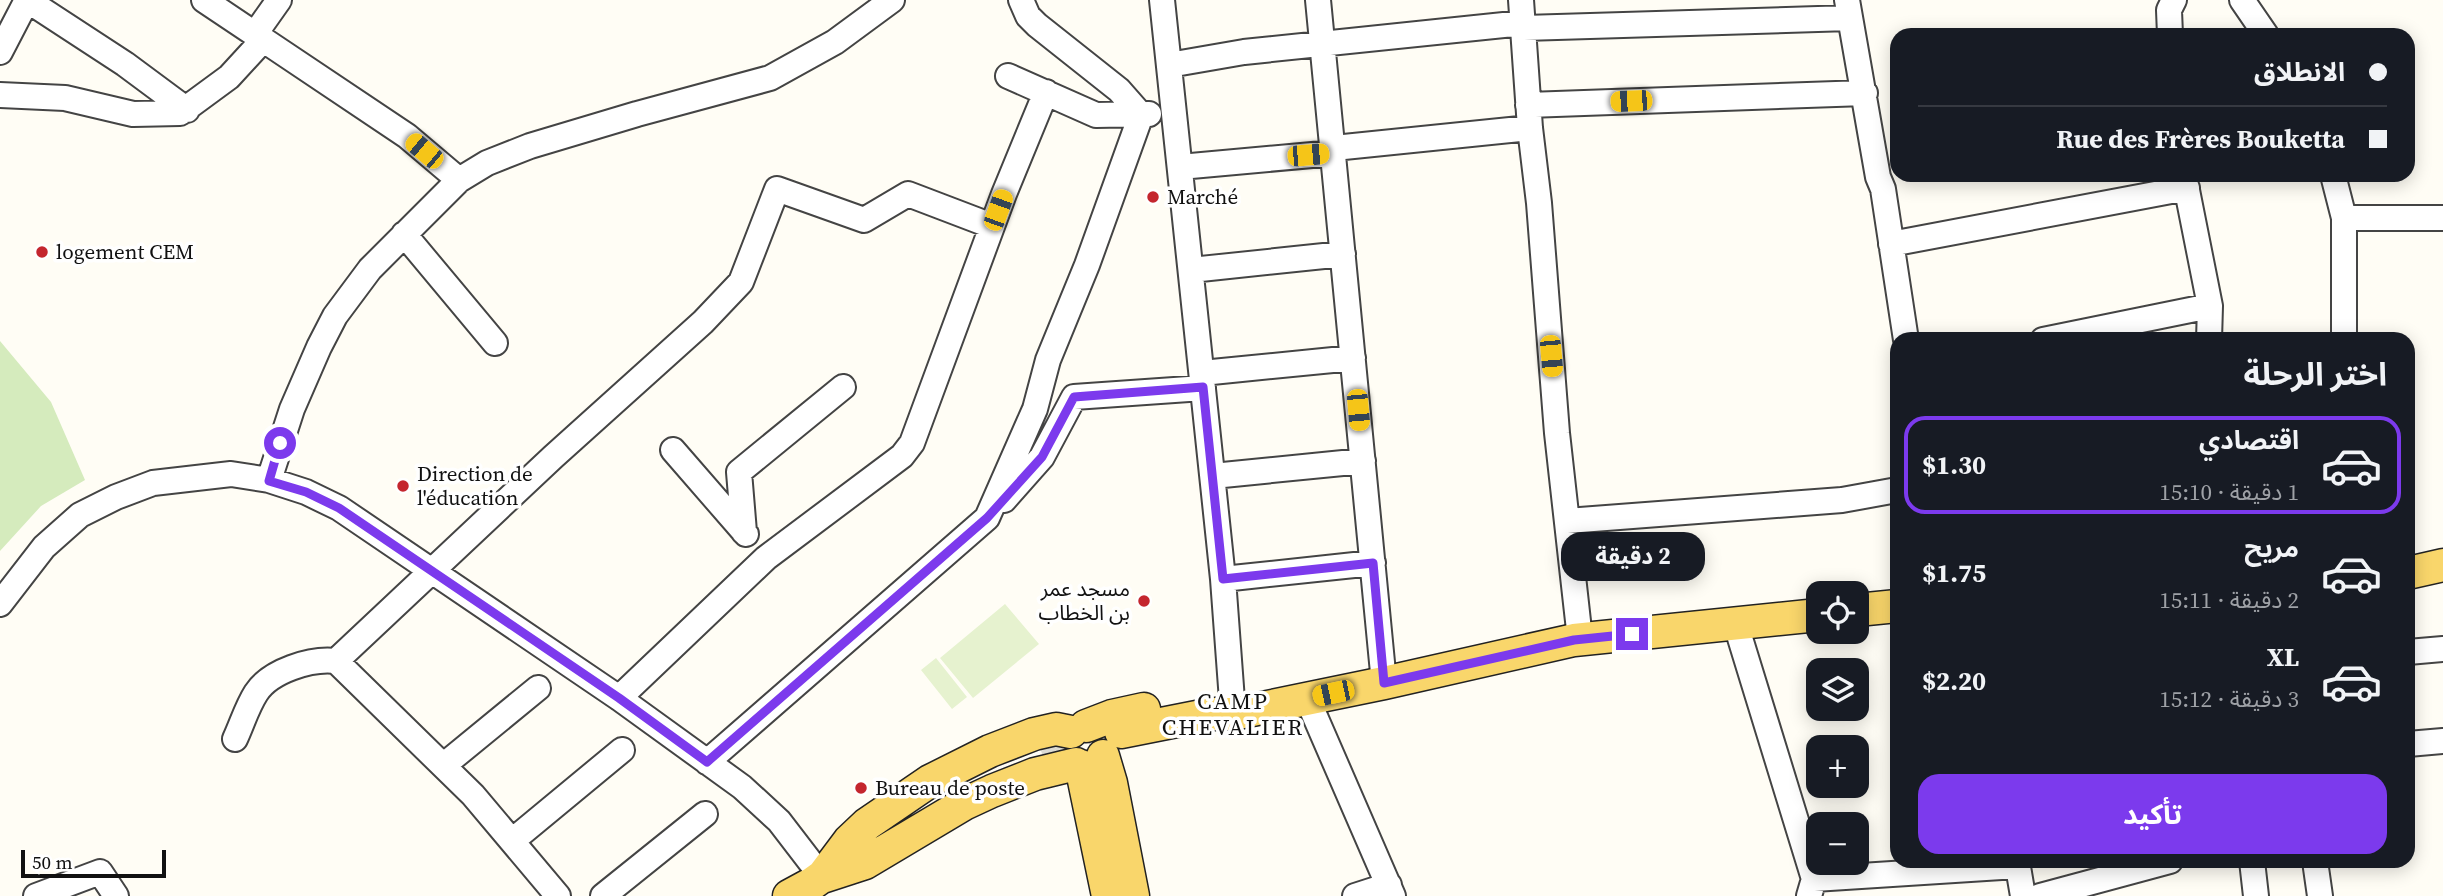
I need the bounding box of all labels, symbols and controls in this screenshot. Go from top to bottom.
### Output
text: الانطلاق [2254,54,2345,90]
car [1610,90,1653,112]
text: Rue des Frères Bouketta [2056,121,2345,157]
car [402,129,447,173]
car [1287,143,1330,167]
place label: Marché [1167,182,1238,211]
car [981,187,1016,233]
marker: Marché [1145,189,1161,205]
place label: logement CEM [56,237,194,266]
marker: logement CEM [34,244,50,260]
car [1539,334,1564,378]
text: اختر الرحلة [2244,352,2387,396]
car [1346,388,1371,432]
text: اقتصادي [2199,422,2299,458]
route start [264,427,296,459]
icon: car [2320,434,2383,497]
text: $1.30 [1922,447,1986,483]
place label: Direction de l'éducation [417,459,533,512]
text: 1 دقيقة · 15:10 [2159,476,2299,508]
marker: Direction de l'éducation [395,478,411,494]
text: مريح [2244,530,2299,566]
callout: 2 دقيقة [1560,532,1704,582]
text: 2 دقيقة [1595,540,1671,572]
icon: car [2320,542,2383,605]
text: $1.75 [1922,555,1986,591]
place label: مسجد عمر بن الخطاب [1038,574,1130,627]
map controls [1806,581,1869,875]
button: locate [1806,581,1869,644]
text: 2 دقيقة · 15:11 [2159,584,2299,616]
marker: مسجد عمر بن الخطاب [1136,593,1152,609]
route end [1616,618,1648,650]
text: XL [2267,639,2299,675]
icon: car [2320,650,2383,713]
button: layers [1806,658,1869,721]
text: $2.20 [1922,663,1986,699]
car [1311,678,1356,708]
text: 3 دقيقة · 15:12 [2159,683,2299,715]
district label: CAMP CHEVALIER [1162,685,1304,743]
button: + [1806,735,1869,798]
place label: Bureau de poste [875,773,1025,802]
button: تأكيد [1918,774,2387,854]
marker: Bureau de poste [853,780,869,796]
button: − [1806,812,1869,875]
scale bar [21,847,166,879]
text: 50 m [32,849,73,875]

